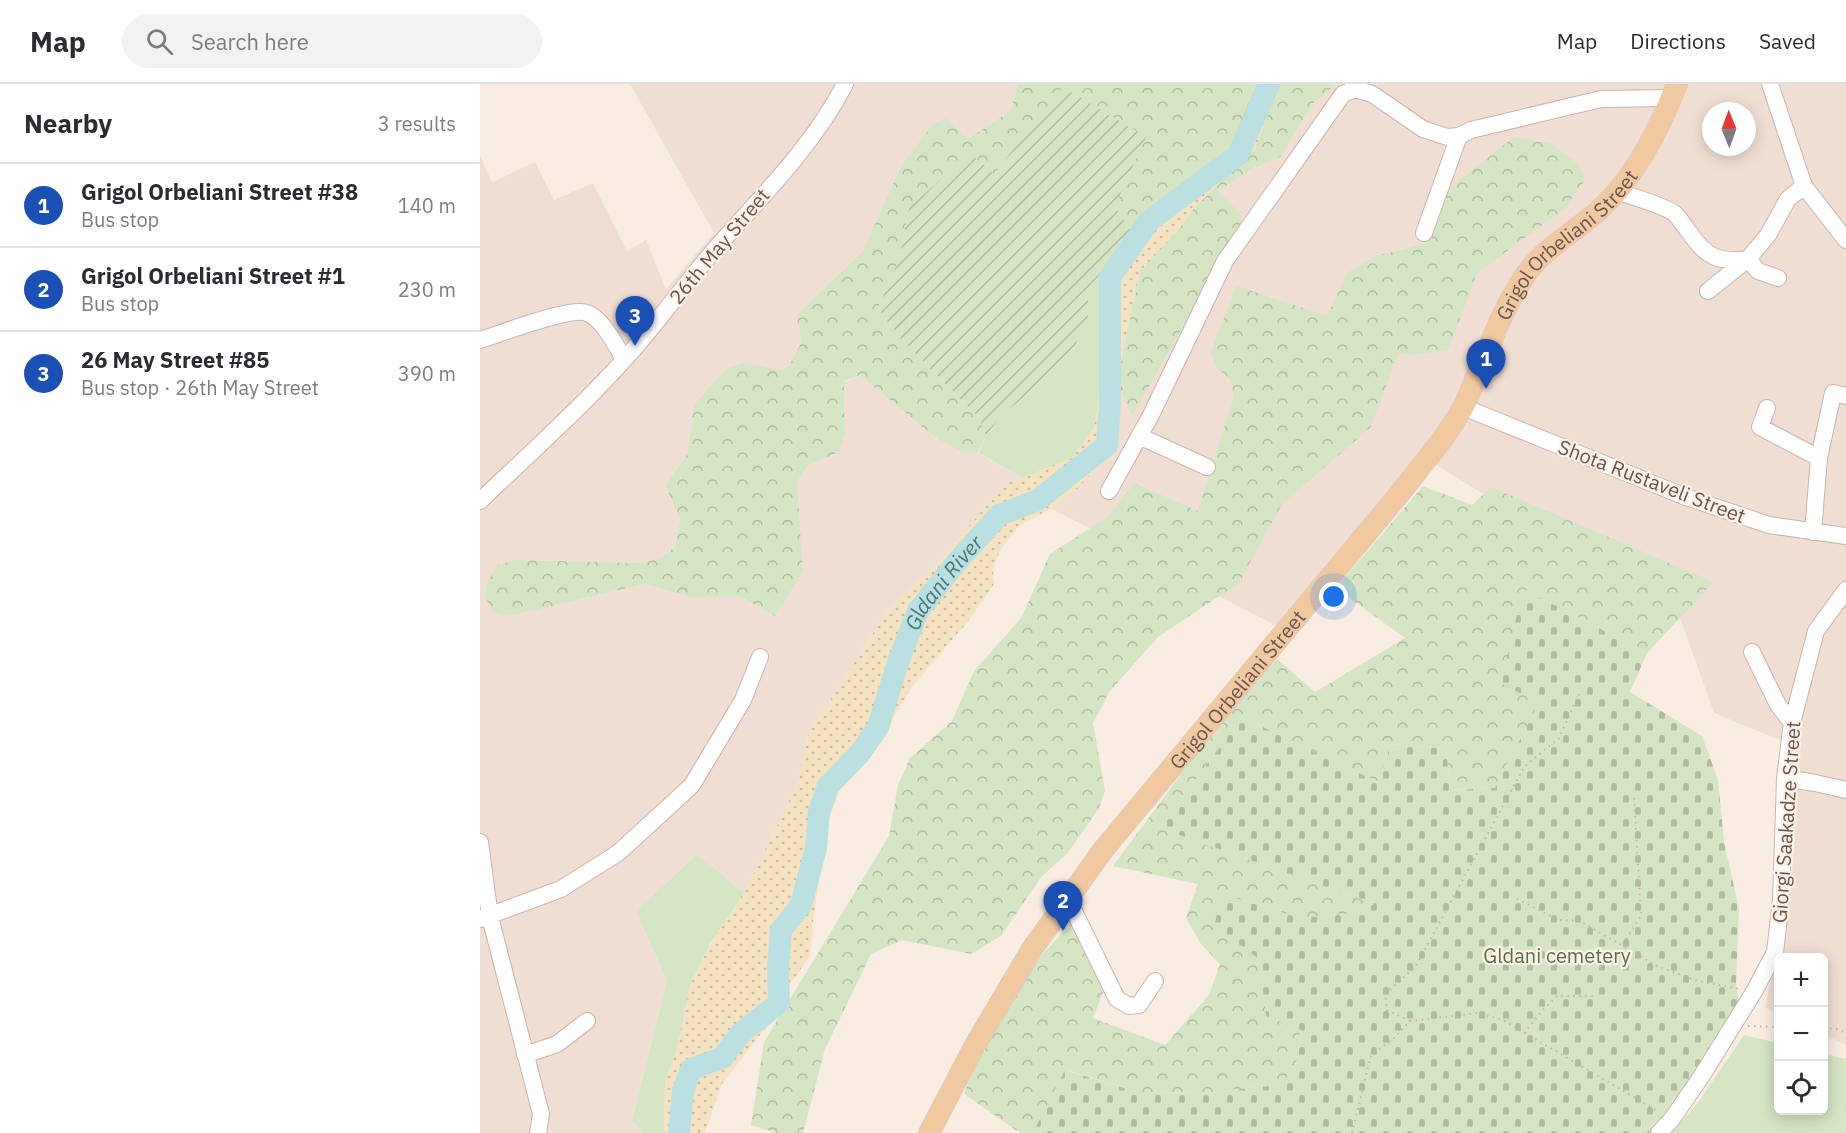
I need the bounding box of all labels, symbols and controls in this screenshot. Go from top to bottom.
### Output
search box [122,14,542,68]
text: Map [30,23,86,60]
icon: search [143,25,176,58]
text: Search here [191,27,309,56]
text: Map [1557,27,1597,55]
text: Directions [1630,27,1726,55]
text: Saved [1759,27,1816,55]
north arrow [1702,102,1756,156]
text: Nearby [24,106,112,140]
text: 3 results [378,110,456,137]
street label: Grigol Orbeliani Street [1489,164,1643,324]
text: Grigol Orbeliani Street #38 [81,177,358,206]
street label: 26th May Street [663,182,775,310]
text: 1 [38,192,50,219]
text: 140 m [398,192,456,219]
text: Bus stop [81,206,159,233]
text: Grigol Orbeliani Street #1 [81,261,345,290]
text: 2 [38,276,50,303]
text: 230 m [398,276,456,303]
text: Bus stop [81,290,159,317]
pin: 3 [616,296,654,346]
pin: 1 [1466,340,1506,389]
text: 26 May Street #85 [81,345,269,374]
text: 3 [38,360,50,387]
text: 390 m [398,360,456,387]
text: Bus stop · 26th May Street [81,374,319,401]
street label: Shota Rustaveli Street [1554,433,1750,529]
water label: Gldani River [898,528,989,634]
your location [1319,582,1348,611]
street label: Grigol Orbeliani Street [1163,604,1311,774]
street label: Giorgi Saakadze Street [1765,720,1807,924]
pin: 2 [1044,882,1082,931]
park label: Gldani cemetery [1483,942,1631,969]
map controls [1774,953,1828,1115]
button: + [1774,953,1828,1007]
button: − [1774,1007,1828,1061]
button: locate [1774,1061,1828,1115]

